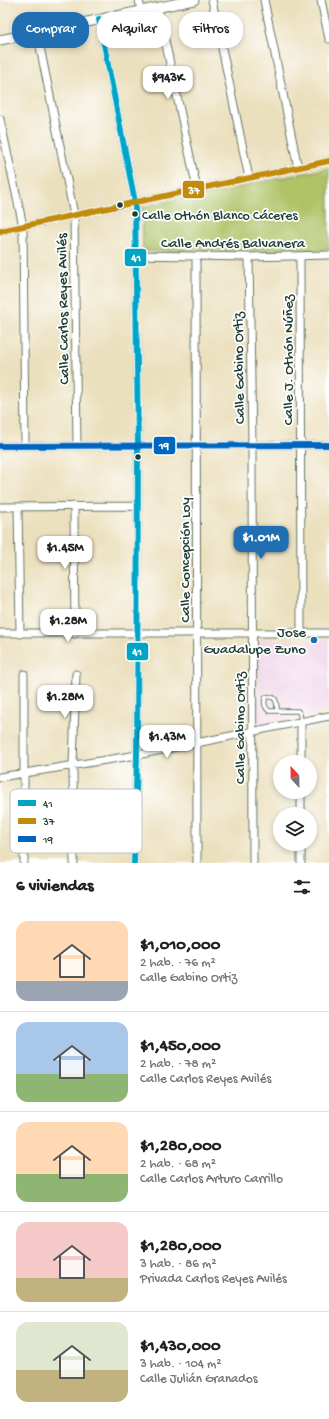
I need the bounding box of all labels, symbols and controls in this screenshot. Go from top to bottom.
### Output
chip: Comprar [12,12,89,48]
chip: Alquilar [97,12,171,48]
chip: Filtros [179,12,243,48]
pin: $943K [140,66,196,100]
text: $943K [152,71,184,86]
line badge: 37 [182,180,205,199]
text: 37 [187,186,201,198]
unlabelled marker [115,200,125,210]
place label: Calle Othón Blanco Cáceres [142,208,298,225]
marker: Calle Othón Blanco Cáceres [130,209,140,219]
street label: Calle Carlos Reyes Avilés [54,233,74,385]
street label: Calle Andrés Balvanera [161,235,306,253]
line badge: 41 [124,248,147,267]
text: 41 [130,253,141,265]
street label: Calle J. Othón Núñez [280,294,298,425]
street label: Calle Gabino Ortiz [230,311,250,424]
line badge: 19 [153,436,176,455]
text: 19 [158,441,169,453]
unlabelled marker [133,452,143,462]
street label: Calle Concepción Loy [177,497,195,623]
pin: $1.01M [228,526,294,560]
text: $1.01M [243,531,279,546]
pin: $1.45M [32,536,98,570]
text: $1.45M [46,541,84,556]
pin: $1.28M [35,609,101,643]
text: $1.28M [49,614,87,629]
place label: Jose Guadalupe Zuno [203,624,306,659]
marker: Jose Guadalupe Zuno [309,635,319,645]
line badge: 41 [126,642,149,661]
text: 41 [131,647,142,659]
street label: Calle Gabino Ortiz [232,672,250,784]
pin: $1.28M [32,685,98,719]
text: $1.28M [46,690,84,705]
pin: $1.43M [134,725,200,759]
text: $1.43M [148,730,186,745]
north arrow [273,755,317,799]
map controls [273,755,317,851]
legend [10,789,142,853]
text: 41 [43,799,53,811]
button: layers [273,807,317,851]
text: 37 [42,817,55,829]
text: 19 [42,835,53,847]
icon: filters [291,876,313,898]
text: 6 viviendas [16,877,94,897]
text: $1,010,000 [140,936,220,956]
icon: home [48,937,96,985]
text: 2 hab. · 76 m² [140,956,216,971]
text: Calle Gabino Ortiz [140,971,237,986]
text: $1,450,000 [140,1037,221,1057]
icon: home [48,1038,96,1086]
text: 2 hab. · 78 m² [140,1057,216,1072]
text: Calle Carlos Reyes Avilés [140,1072,271,1087]
text: $1,280,000 [140,1137,221,1157]
icon: home [48,1138,96,1186]
text: 2 hab. · 68 m² [140,1157,216,1172]
text: Calle Carlos Arturo Carrillo [140,1172,283,1187]
text: $1,280,000 [140,1237,221,1257]
icon: home [48,1238,96,1286]
text: 3 hab. · 86 m² [140,1257,216,1272]
text: Privada Carlos Reyes Avilés [140,1272,287,1287]
text: $1,430,000 [140,1337,221,1357]
icon: home [48,1338,96,1386]
text: 3 hab. · 104 m² [140,1357,221,1372]
text: Calle Julián Granados [140,1372,257,1387]

